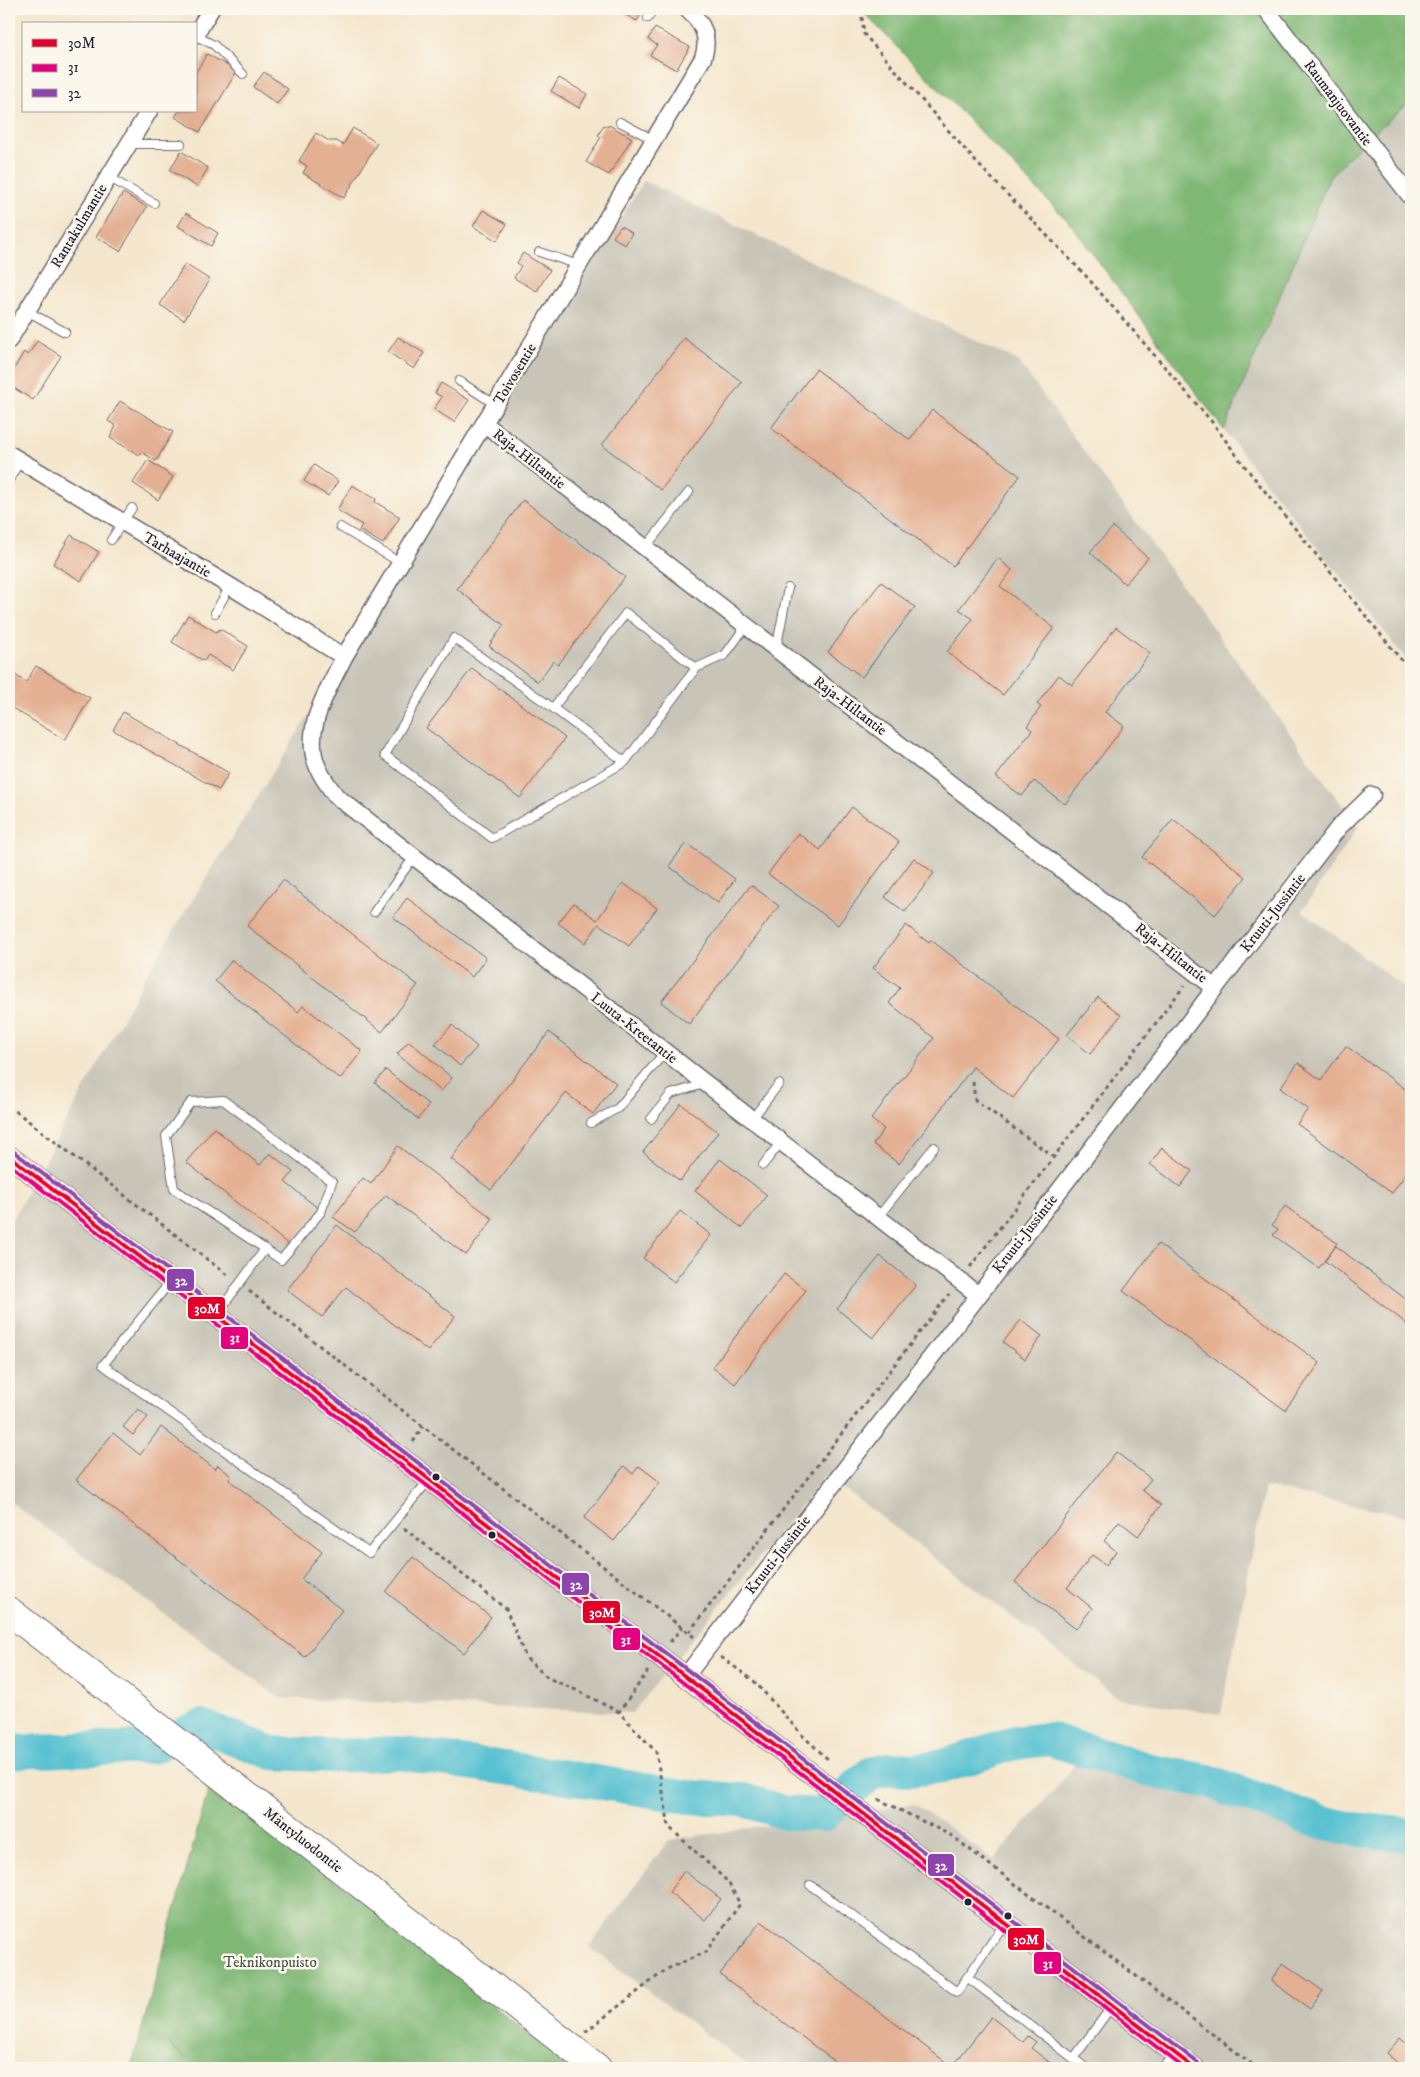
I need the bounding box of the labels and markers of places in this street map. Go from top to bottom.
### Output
unlabelled marker [431,1472,441,1482]
unlabelled marker [487,1530,497,1540]
unlabelled marker [963,1897,973,1907]
unlabelled marker [1003,1911,1013,1921]

